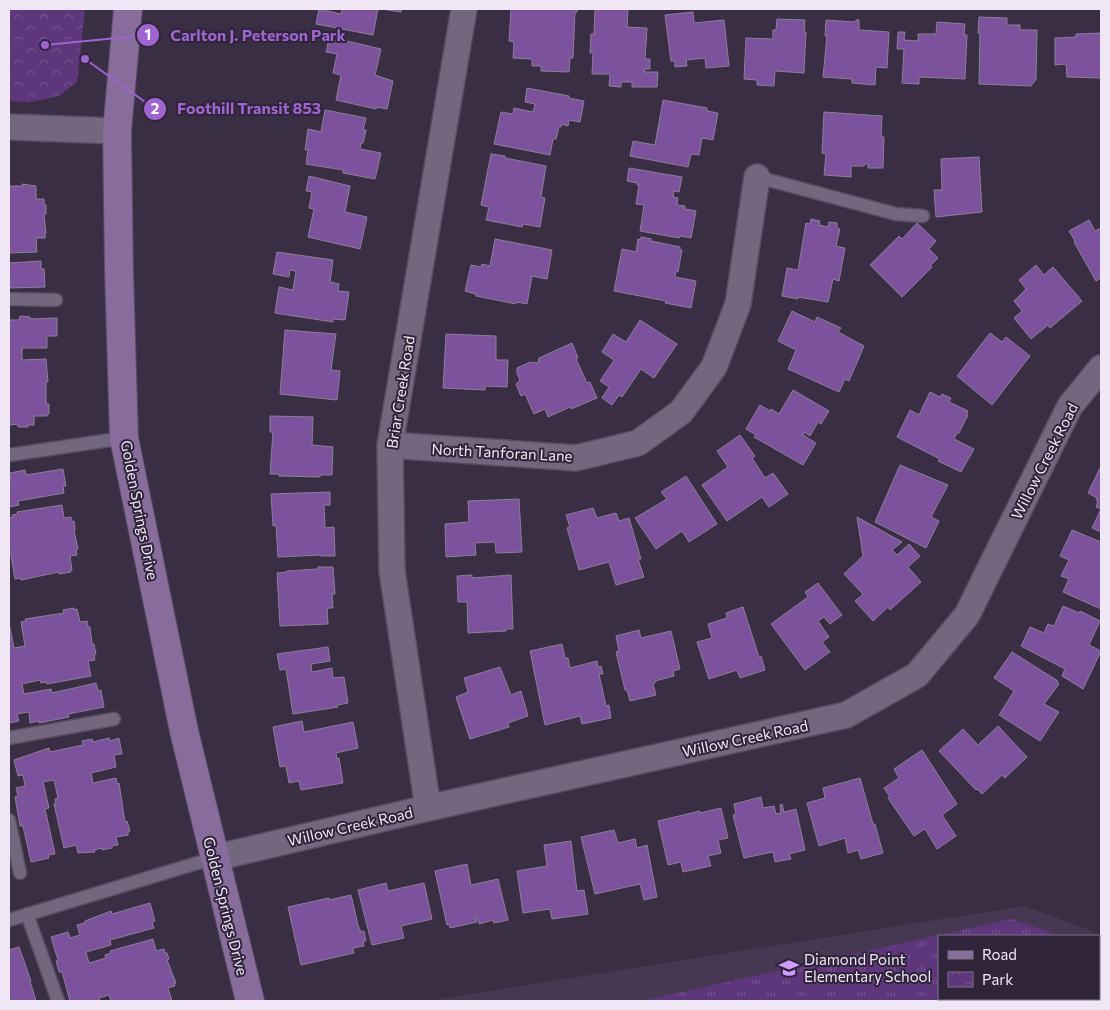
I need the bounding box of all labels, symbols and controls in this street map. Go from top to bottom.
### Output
callout: Carlton J. Peterson Park [135,20,355,51]
text: 1 [145,25,151,43]
text: Carlton J. Peterson Park [170,25,346,44]
callout: Foothill Transit 853 [142,93,331,124]
text: Foothill Transit 853 [177,98,321,117]
text: 2 [151,99,159,117]
street label: Briar Creek Road [382,334,418,450]
street label: Willow Creek Road [1007,400,1081,522]
street label: Golden Springs Drive [118,439,162,581]
street label: North Tanforan Lane [431,439,573,465]
street label: Willow Creek Road [680,716,810,760]
street label: Willow Creek Road [286,803,414,849]
street label: Golden Springs Drive [200,835,252,977]
legend [938,935,1100,1000]
text: Road [982,945,1017,963]
place label: Diamond Point Elementary School [804,950,931,985]
school or university icon: Diamond Point Elementary School [778,957,800,979]
text: Park [982,970,1013,988]

